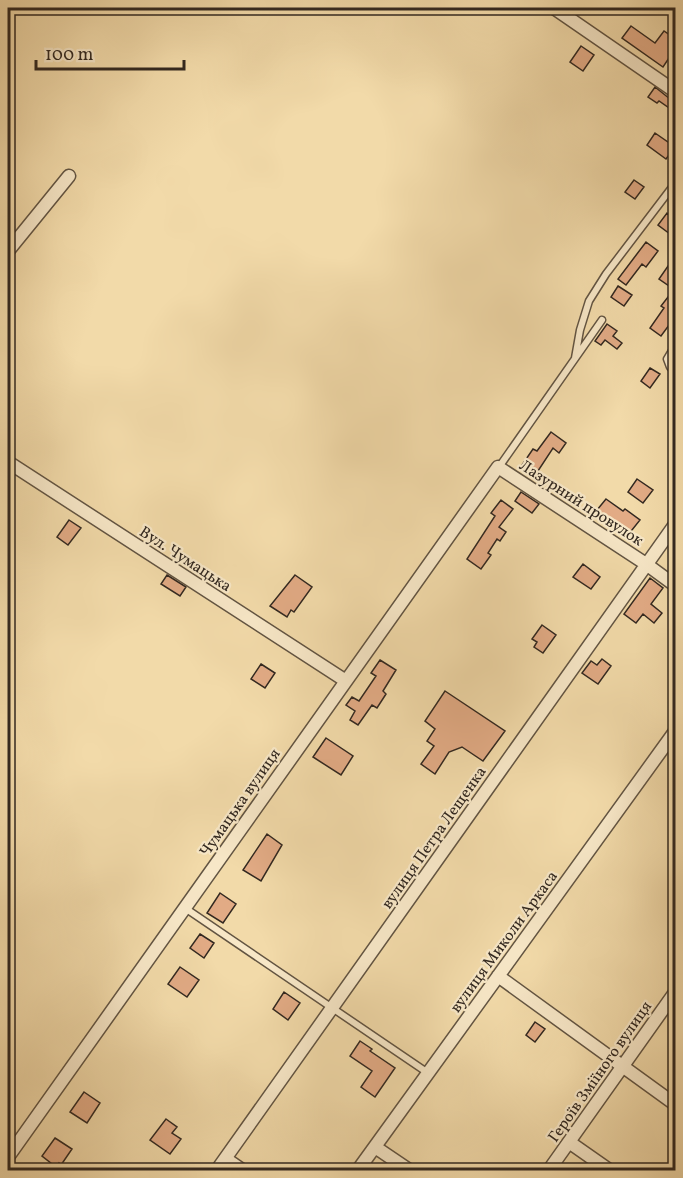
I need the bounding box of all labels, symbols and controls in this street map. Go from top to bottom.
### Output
scale bar [36,33,184,71]
text: 100 m [45,43,94,68]
street label: Лазурний провулок [515,455,648,552]
street label: Вул. Чумацька [134,522,235,598]
street label: Чумацька вулиця [195,745,286,862]
street label: вулиця Петра Лещенка [377,762,492,914]
street label: вулиця Миколи Аркаса [446,867,564,1018]
street label: Героїв Зміїного вулиця [543,997,658,1147]

